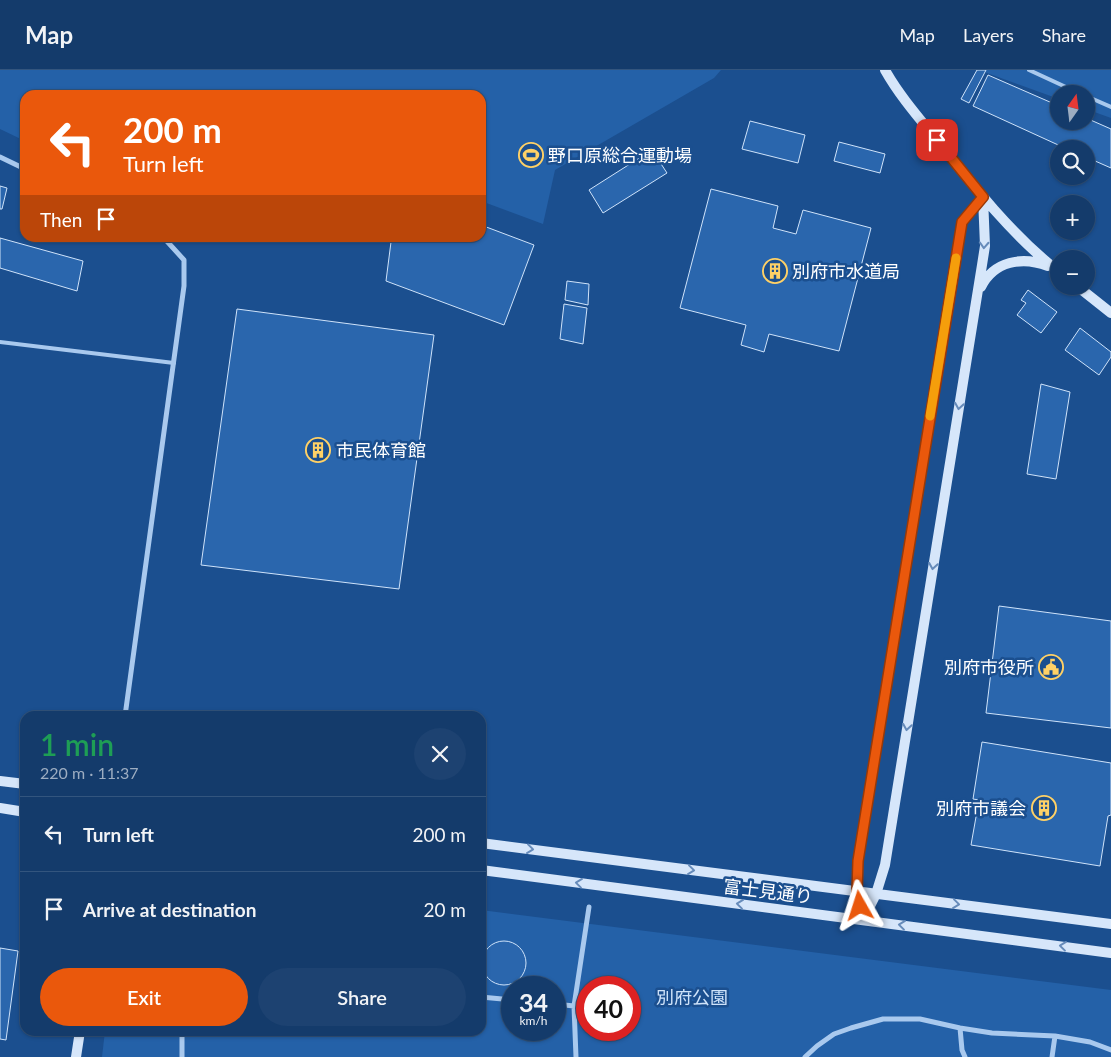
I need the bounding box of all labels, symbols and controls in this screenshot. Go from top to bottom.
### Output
text: Map [25,20,73,49]
text: Map [899,24,935,46]
text: Layers [963,24,1014,46]
text: Share [1042,24,1086,46]
north arrow [1050,85,1095,130]
map controls [1050,85,1095,295]
text: 200 m [123,108,222,150]
icon: left [40,110,105,175]
pin [916,119,958,161]
icon: arrive [923,126,951,154]
button: search [1050,140,1095,185]
sports icon: 野口原総合運動場 [518,142,544,168]
place label: 野口原総合運動場 [548,144,692,166]
text: Turn left [123,150,204,177]
button: + [1050,195,1095,240]
icon: arrive [92,205,120,233]
text: Then [40,208,82,231]
one-way arrow [979,242,990,250]
button: − [1050,250,1095,295]
building icon: 別府市水道局 [762,258,788,284]
place label: 別府市水道局 [792,260,900,282]
one-way arrow [955,402,965,410]
building icon: 市民体育館 [305,437,331,463]
place label: 市民体育館 [336,439,426,461]
one-way arrow [929,562,939,571]
public building icon: 別府市役所 [1038,654,1064,680]
place label: 別府市役所 [944,656,1034,678]
one-way arrow [903,722,913,731]
text: 1 min [40,726,114,762]
button: close [414,728,466,780]
text: 220 m · 11:37 [40,763,139,782]
building icon: 別府市議会 [1031,795,1057,821]
place label: 別府市議会 [936,797,1026,819]
icon: left [40,820,68,848]
text: Turn left [83,823,154,846]
text: 200 m [412,823,466,846]
one-way arrow [526,843,534,854]
one-way arrow [687,864,695,875]
street label: 富士見通り [722,875,814,907]
one-way arrow [575,878,583,889]
position arrow [833,879,885,931]
icon: arrive [40,895,68,923]
text: Arrive at destination [83,898,256,921]
text: 20 m [423,898,466,921]
one-way arrow [952,898,960,909]
one-way arrow [736,899,744,910]
one-way arrow [897,920,905,931]
one-way arrow [1058,941,1066,952]
button: Exit [40,968,248,1026]
button: Share [258,968,466,1026]
speed limit sign: 40 [576,976,641,1041]
park label: 別府公園 [656,986,728,1008]
text: 34 [519,987,548,1017]
text: km/h [519,1013,548,1028]

